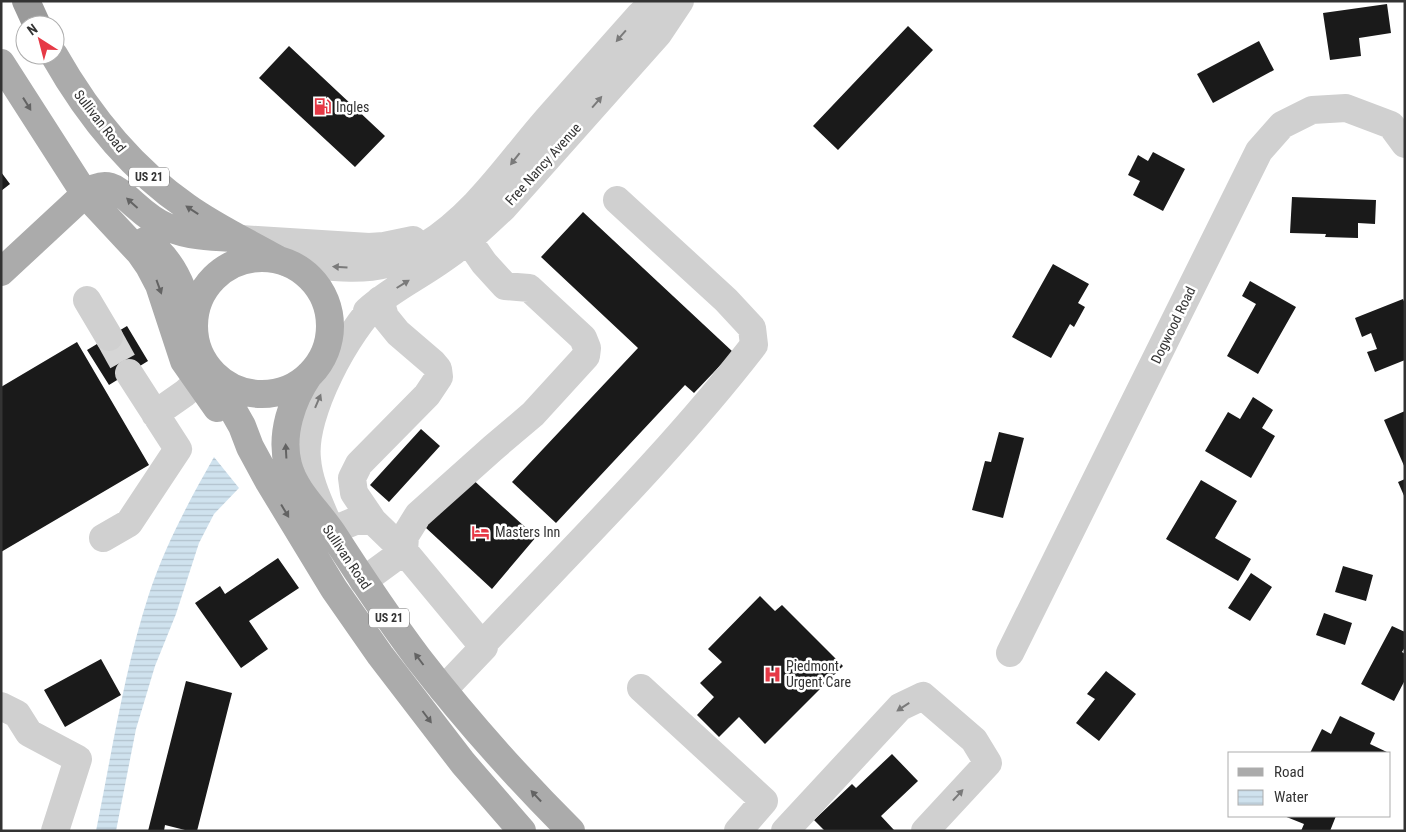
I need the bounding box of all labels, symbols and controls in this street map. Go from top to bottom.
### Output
north arrow [15,15,65,65]
text: N [24,20,41,38]
one-way arrow [615,30,627,42]
street label: Sullivan Road [71,87,129,155]
fuel station icon: Ingles [312,97,332,117]
one-way arrow [591,97,603,109]
one-way arrow [23,98,32,111]
place label: Ingles [336,99,369,115]
street label: Free Nancy Avenue [502,119,584,208]
one-way arrow [509,152,520,165]
road number: US 21 [129,168,169,186]
one-way arrow [126,197,138,209]
one-way arrow [186,206,199,215]
one-way arrow [332,262,348,270]
one-way arrow [155,280,163,295]
one-way arrow [397,280,410,289]
street label: Dogwood Road [1148,284,1198,366]
one-way arrow [314,394,322,408]
one-way arrow [282,442,290,458]
one-way arrow [281,504,290,517]
street label: Sullivan Road [320,522,374,592]
hotel icon: Masters Inn [471,522,491,542]
place label: Masters Inn [495,524,560,540]
road number: US 21 [369,608,409,628]
one-way arrow [414,653,425,666]
place label: Piedmont Urgent Care [786,658,851,690]
hospital icon: Piedmont Urgent Care [762,664,782,684]
one-way arrow [896,702,909,712]
one-way arrow [422,710,432,723]
legend [1228,752,1391,817]
text: Road [1274,763,1304,781]
text: Water [1274,788,1309,806]
one-way arrow [530,790,542,802]
one-way arrow [952,790,964,802]

